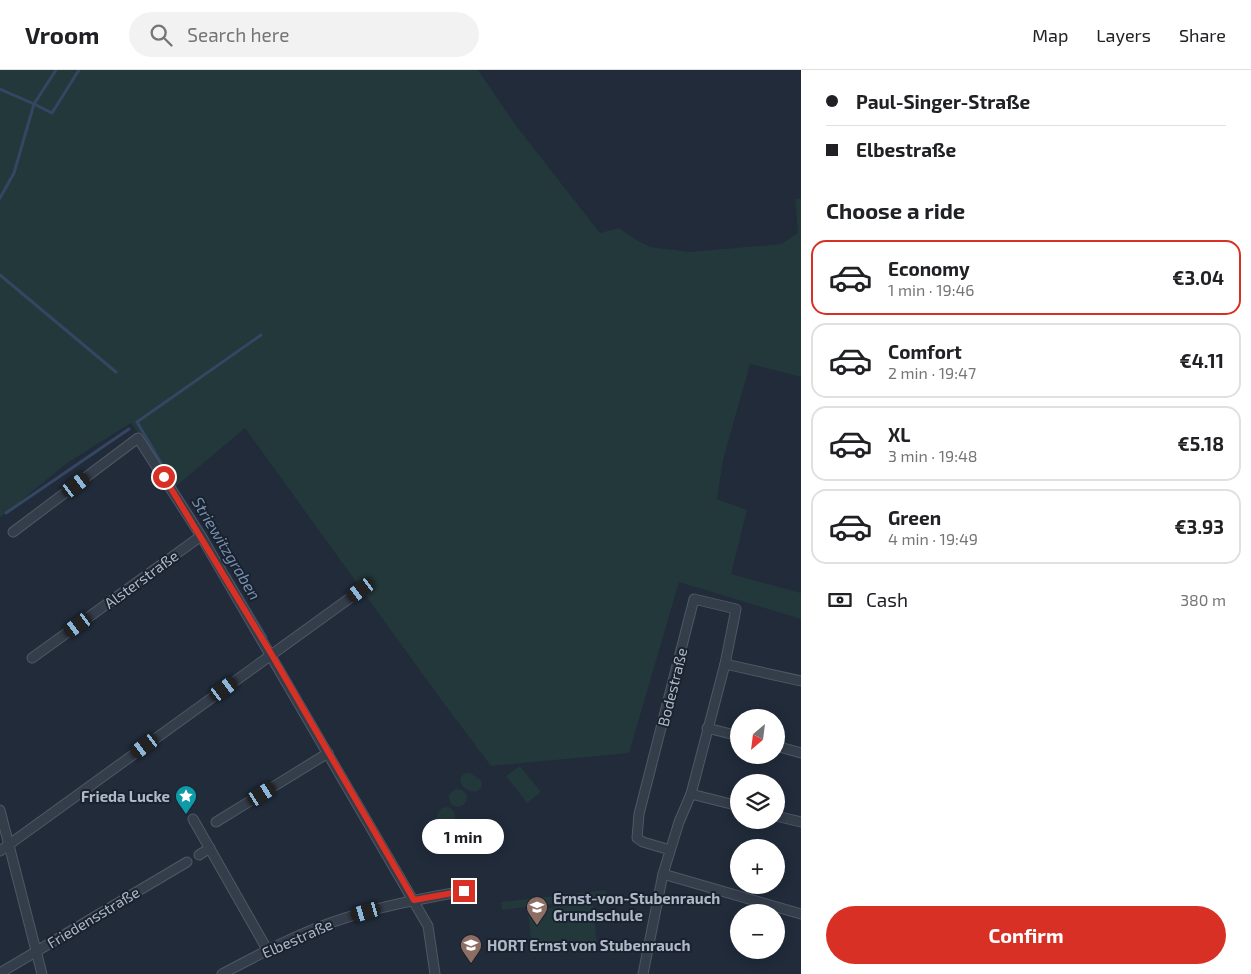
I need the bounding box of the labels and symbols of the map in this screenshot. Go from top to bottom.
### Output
route start [153,466,175,488]
car [59,470,92,500]
water label: Striewitzgraben [189,493,265,603]
street label: Alsterstraße [101,546,181,612]
car [344,575,377,605]
car [61,610,94,640]
street label: Bodestraße [654,646,690,728]
car [207,674,240,704]
north arrow [730,709,785,764]
car [128,731,161,761]
car [245,780,278,808]
place icon: Frieda Lucke [174,784,198,815]
place label: Frieda Lucke [81,787,170,805]
callout: 1 min [423,818,505,854]
route end [453,880,475,902]
street label: Friedensstraße [44,882,142,952]
place label: Ernst-von-Stubenrauch Grundschule [553,889,720,924]
school or university icon: Ernst-von-Stubenrauch Grundschule [525,895,549,926]
car [349,901,382,923]
street label: Elbestraße [259,914,335,962]
school or university icon: HORT Ernst von Stubenrauch [459,933,483,964]
place label: HORT Ernst von Stubenrauch [487,936,690,954]

